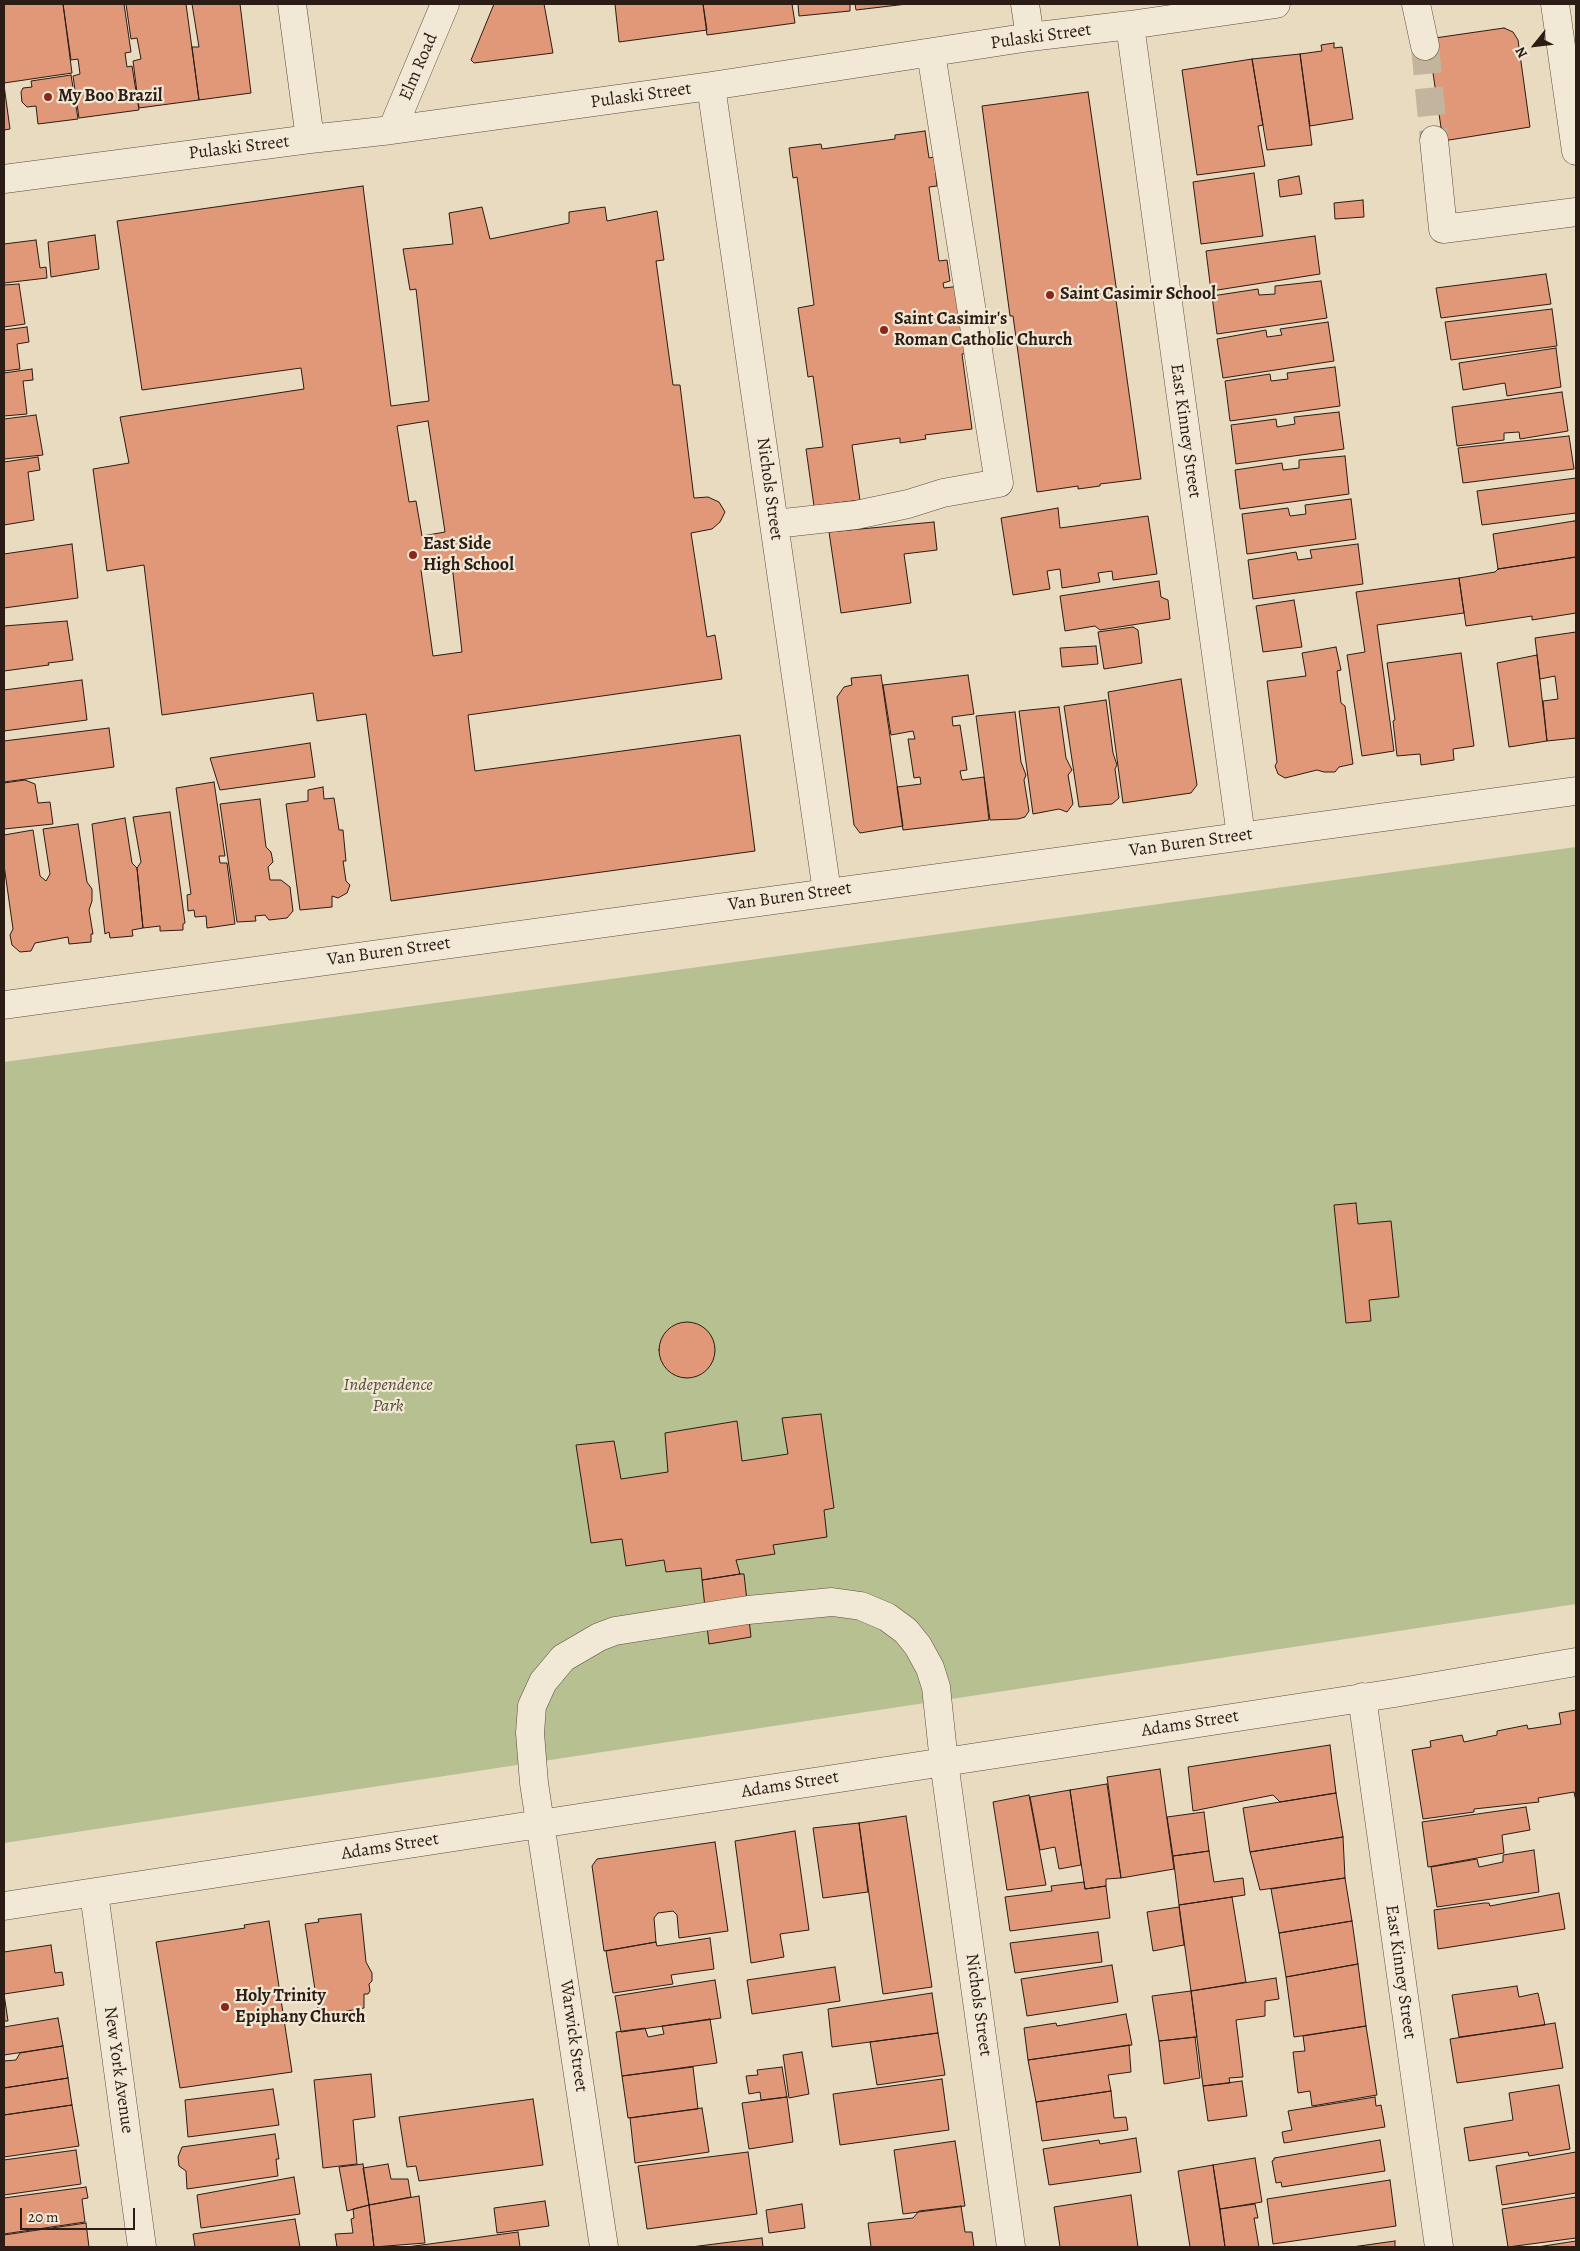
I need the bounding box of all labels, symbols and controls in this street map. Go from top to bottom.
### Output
street label: Pulaski Street [989,19,1093,55]
north arrow [1510,20,1560,70]
street label: Elm Road [395,30,443,104]
text: N [1511,43,1532,62]
street label: Pulaski Street [589,78,693,114]
place label: My Boo Brazil [58,86,163,108]
marker: My Boo Brazil [42,91,54,103]
street label: Pulaski Street [187,131,291,165]
place label: Saint Casimir School [1060,284,1216,306]
marker: Saint Casimir School [1044,289,1056,301]
place label: Saint Casimir's Roman Catholic Church [894,309,1072,352]
marker: Saint Casimir's Roman Catholic Church [878,324,890,336]
street label: East Kinney Street [1165,362,1205,500]
street label: Nichols Street [751,436,787,542]
place label: East Side High School [423,534,514,576]
marker: East Side High School [407,549,419,561]
street label: Van Buren Street [1128,824,1254,862]
street label: Van Buren Street [727,878,853,916]
street label: Van Buren Street [326,933,452,971]
park label: Independence Park [343,1375,433,1418]
street label: Adams Street [1140,1706,1240,1742]
street label: Adams Street [740,1767,840,1803]
street label: Adams Street [340,1829,440,1865]
street label: East Kinney Street [1380,1903,1420,2041]
street label: Nichols Street [960,1952,996,2058]
street label: Warwick Street [554,1979,592,2093]
place label: Holy Trinity Epiphany Church [235,1986,366,2028]
marker: Holy Trinity Epiphany Church [219,2001,231,2013]
street label: New York Avenue [98,2005,138,2135]
scale bar [22,2198,138,2230]
text: 20 m [28,2207,59,2227]

